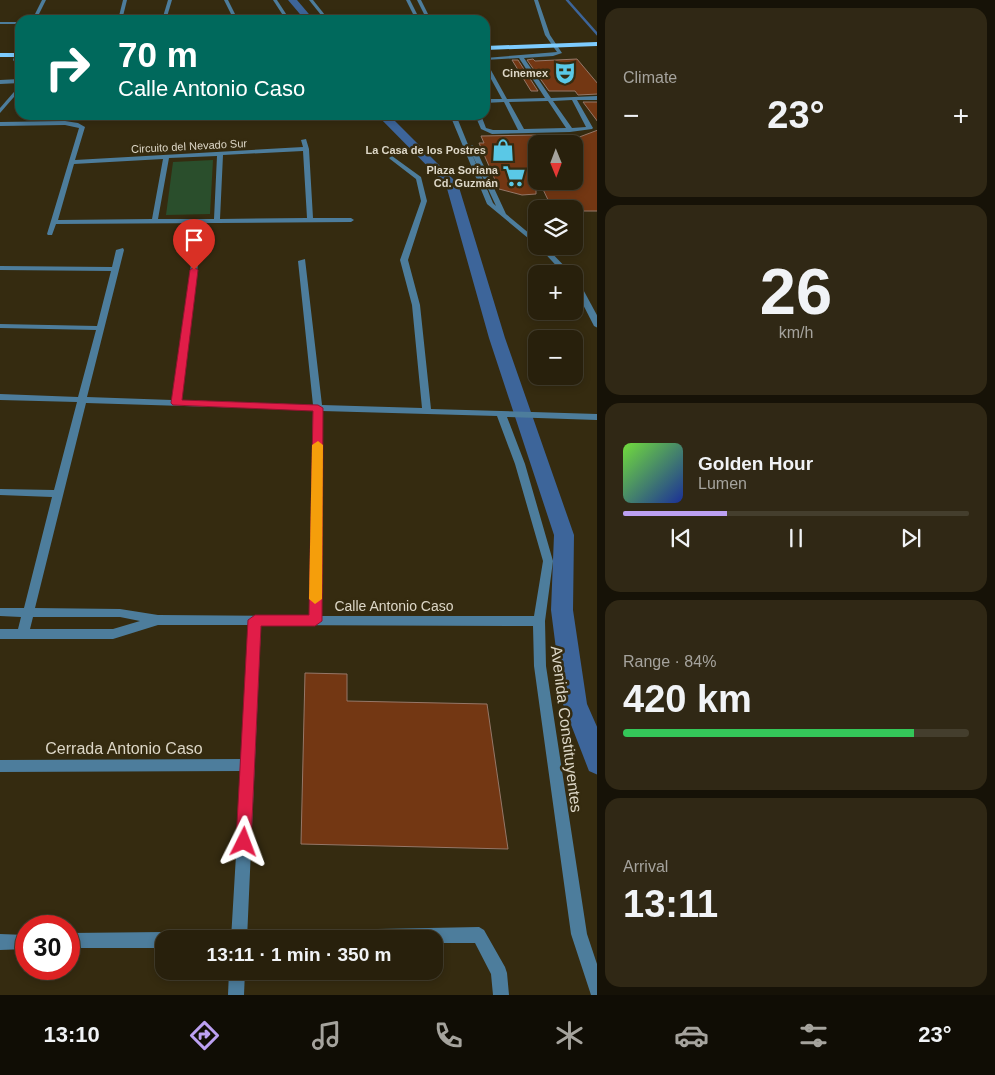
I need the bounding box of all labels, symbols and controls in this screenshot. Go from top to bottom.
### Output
icon: right [35,35,100,100]
text: 70 m [118,35,198,74]
theatre icon: Cinemex [552,60,578,86]
place label: Cinemex [502,67,549,79]
text: Climate [623,69,677,86]
text: Calle Antonio Caso [118,76,305,101]
text: 23° [767,94,825,136]
text: − [623,100,639,131]
text: + [953,100,969,131]
north arrow [528,135,582,190]
map controls [528,135,583,385]
street label: Circuito del Nevado Sur [131,137,248,155]
shop icon: La Casa de los Postres [490,137,516,163]
place label: La Casa de los Postres [366,144,486,156]
supermarket icon: Plaza Soriana Cd. Guzmán [501,163,527,189]
place label: Plaza Soriana Cd. Guzmán [426,164,499,189]
button: layers [528,200,583,255]
pin [173,219,215,270]
icon: arrive [180,226,208,254]
text: 26 [760,255,832,328]
button: + [528,265,583,320]
text: km/h [779,324,813,341]
button: − [528,330,583,385]
text: Golden Hour [698,453,813,474]
text: Lumen [698,475,747,492]
icon: previous [667,524,695,552]
icon: pause [782,524,810,552]
icon: next [897,524,925,552]
street label: Calle Antonio Caso [334,598,454,614]
street label: Avenida Constituyentes [548,645,585,813]
text: Range · 84% [623,653,716,670]
text: 420 km [623,678,752,720]
street label: Cerrada Antonio Caso [45,740,203,757]
position arrow [217,815,269,867]
text: Arrival [623,858,668,875]
text: 13:11 [623,883,718,925]
speed limit sign: 30 [15,915,80,980]
text: 13:11 · 1 min · 350 m [207,944,391,965]
icon: directions [187,1018,222,1053]
icon: music [309,1018,344,1053]
icon: phone [431,1018,466,1053]
icon: climate [552,1018,587,1053]
icon: car [674,1018,709,1053]
icon: filters [796,1018,831,1053]
text: 13:10 [43,1022,100,1047]
text: 23° [918,1022,951,1047]

